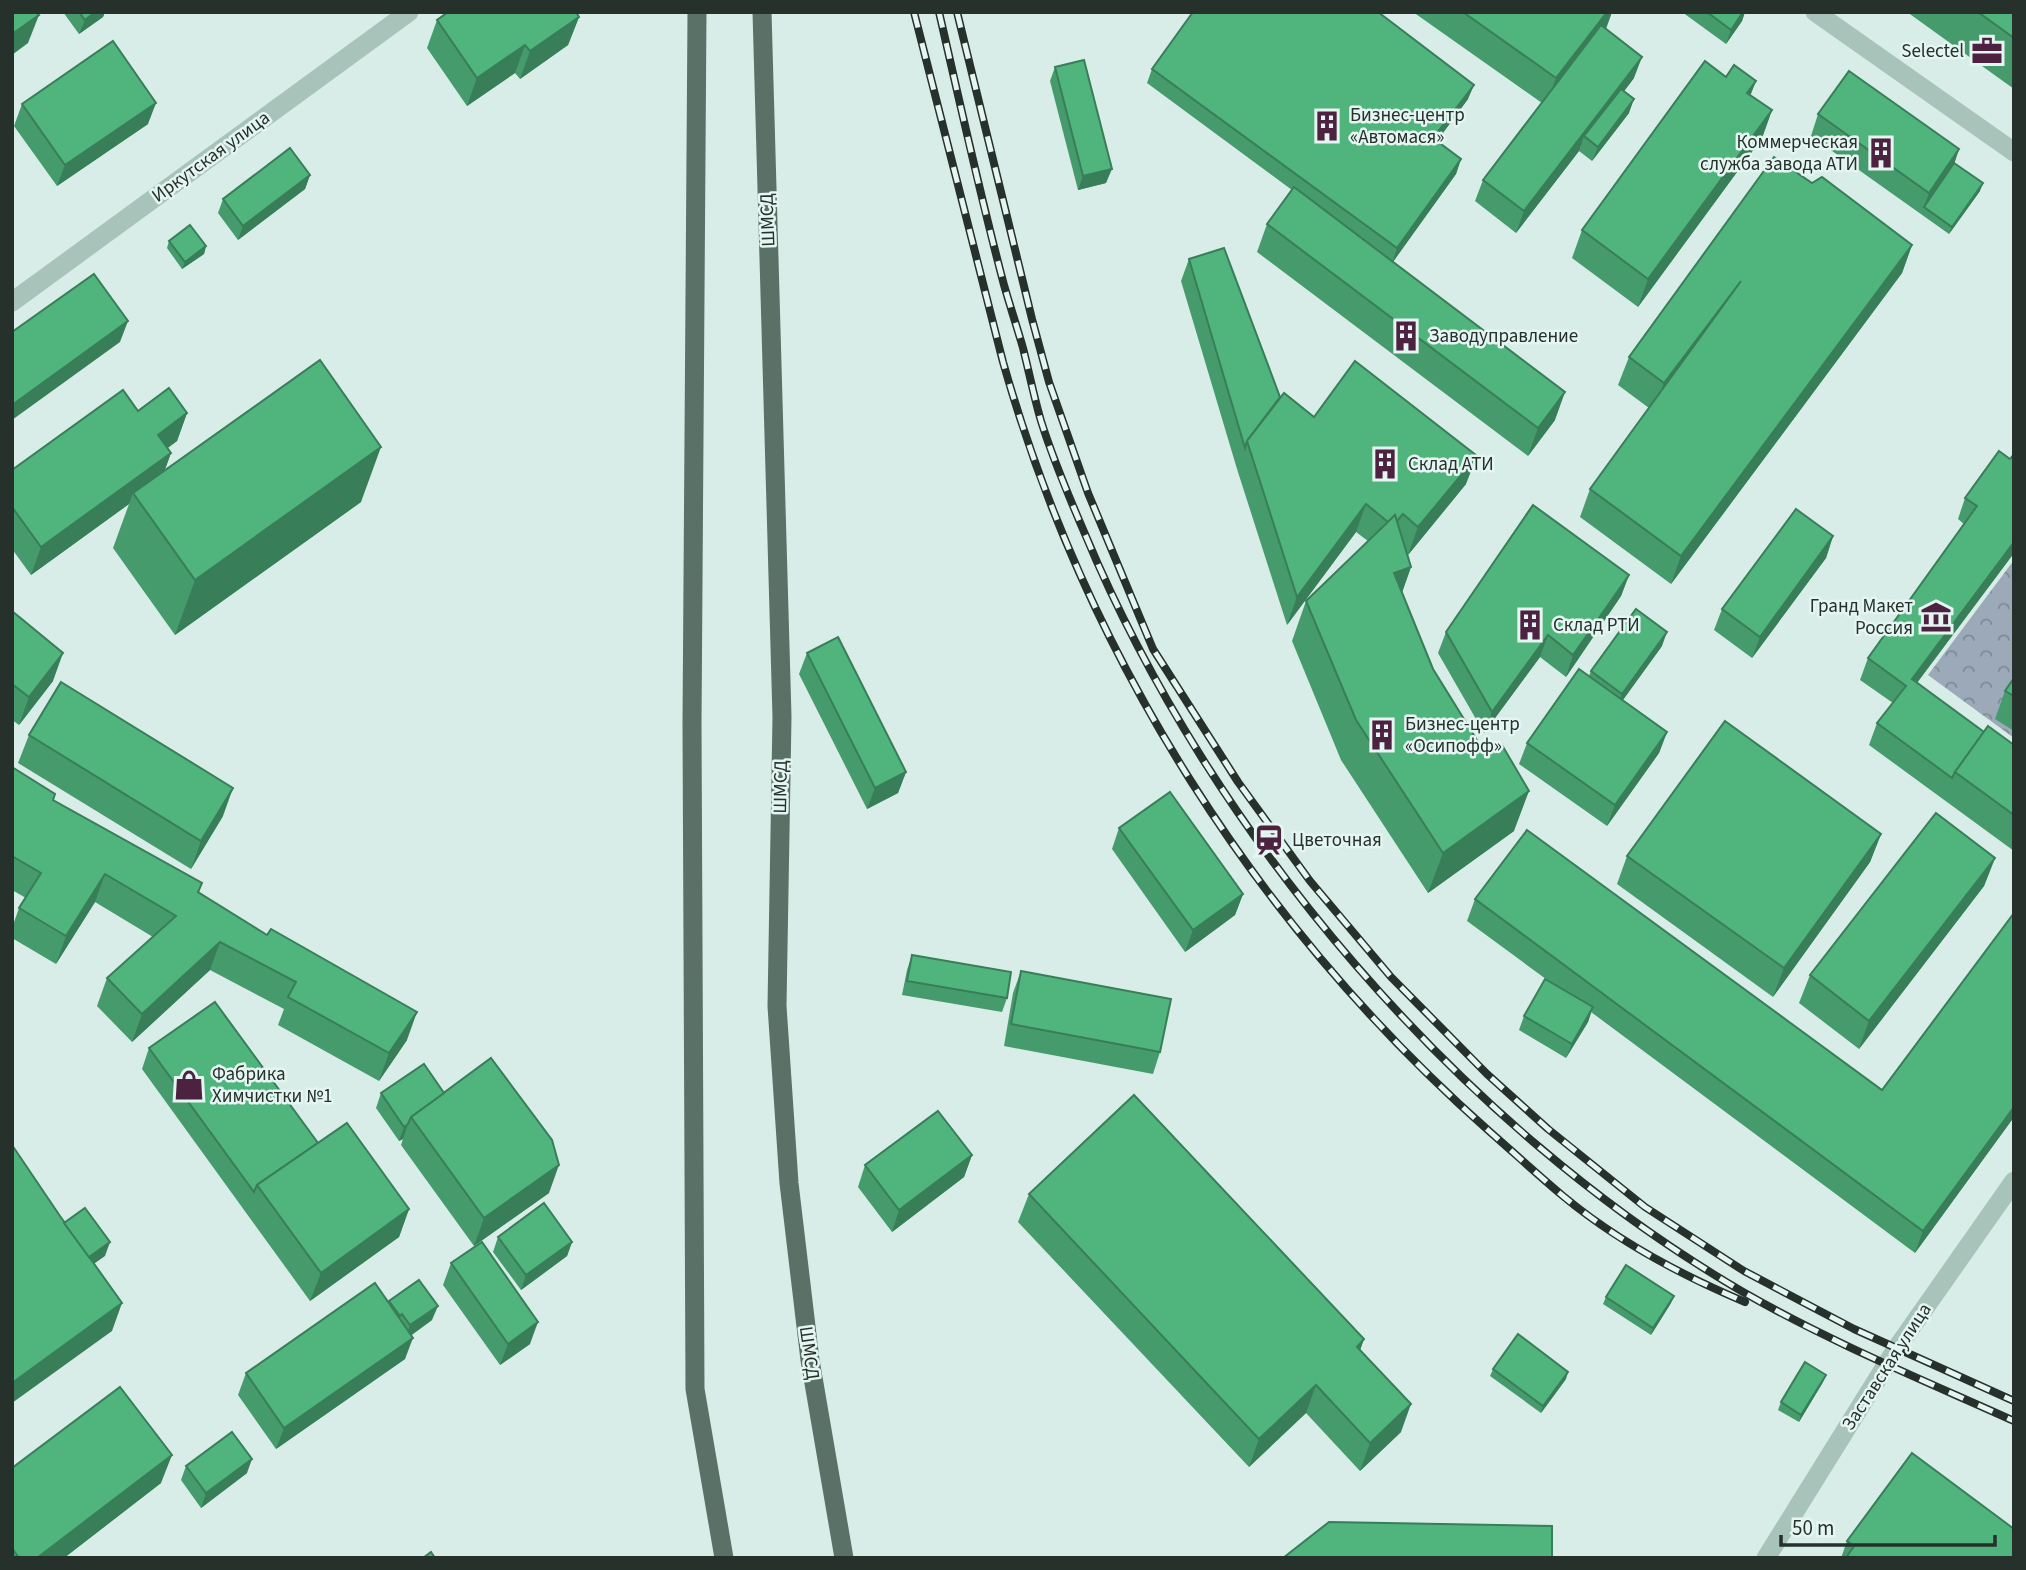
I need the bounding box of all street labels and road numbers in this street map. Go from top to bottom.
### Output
street label: Иркутская улица [146,105,276,209]
street label: ШМСД [754,193,782,247]
street label: ШМСД [767,760,795,814]
street label: Заставская улица [1836,1298,1938,1436]
street label: ШМСД [792,1325,826,1381]

